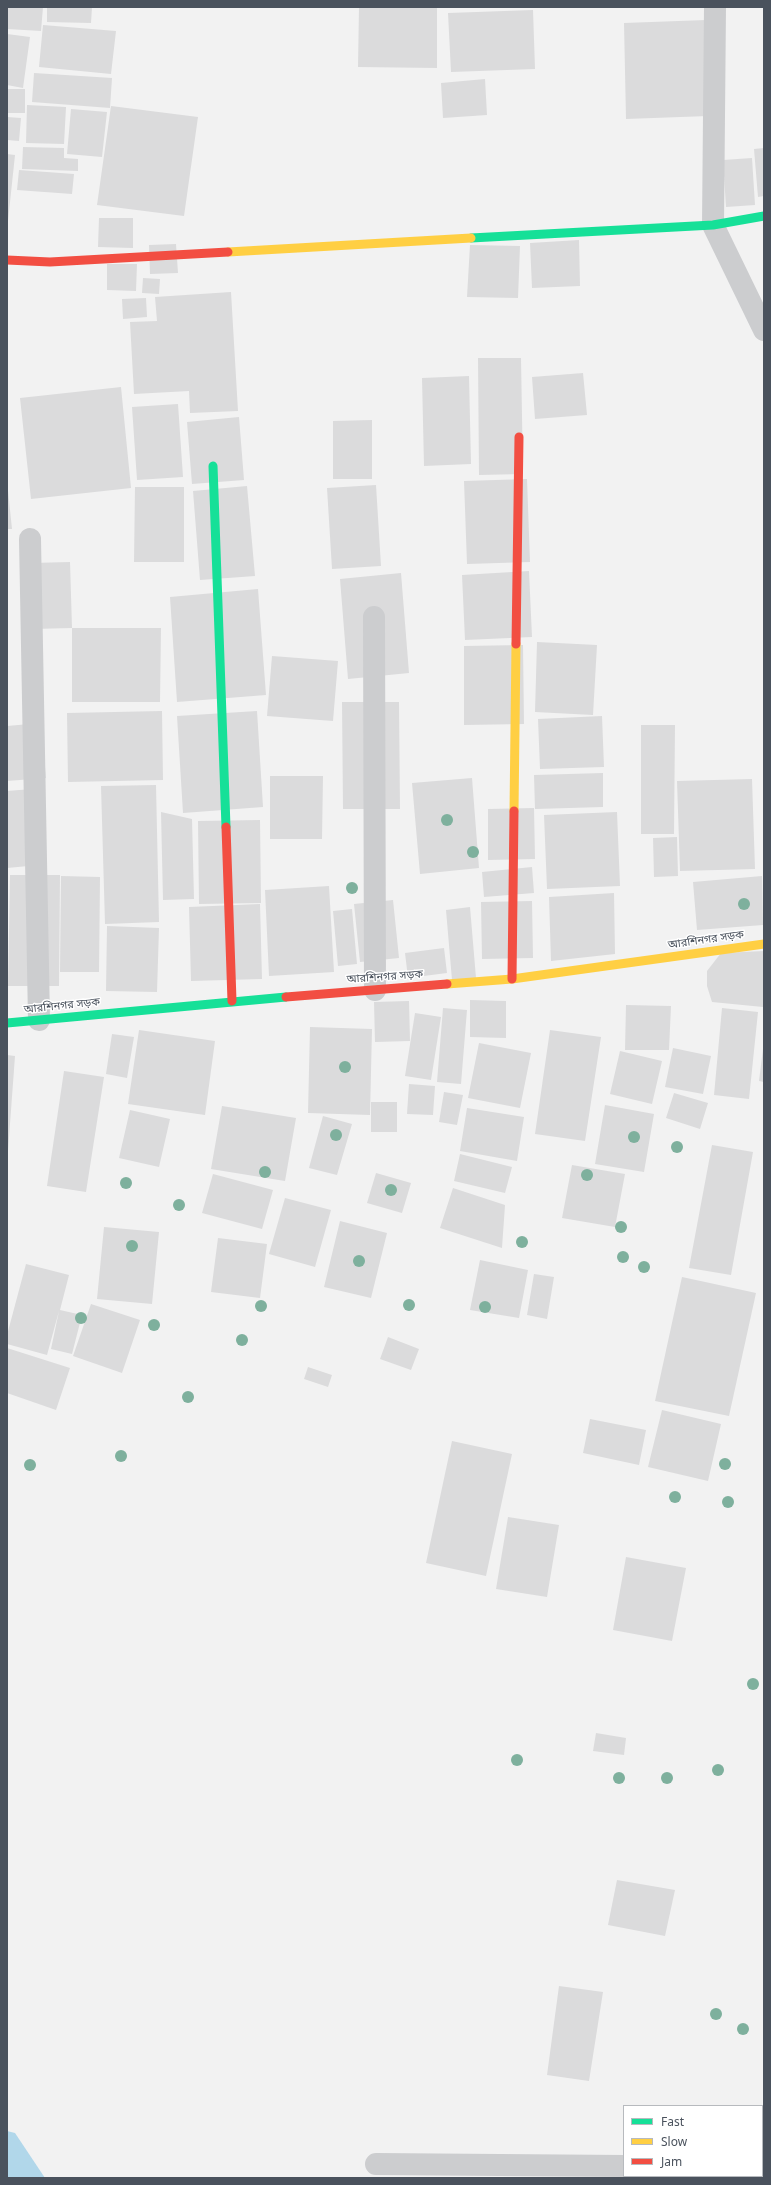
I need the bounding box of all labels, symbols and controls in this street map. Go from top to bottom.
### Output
street label: আরশিনগর সড়ক [667,928,745,952]
street label: আরশিনগর সড়ক [346,968,424,986]
street label: আরশিনগর সড়ক [23,995,101,1017]
legend [623,2105,763,2177]
text: Fast [661,2113,684,2130]
text: Slow [661,2133,687,2150]
text: Jam [661,2153,682,2170]

